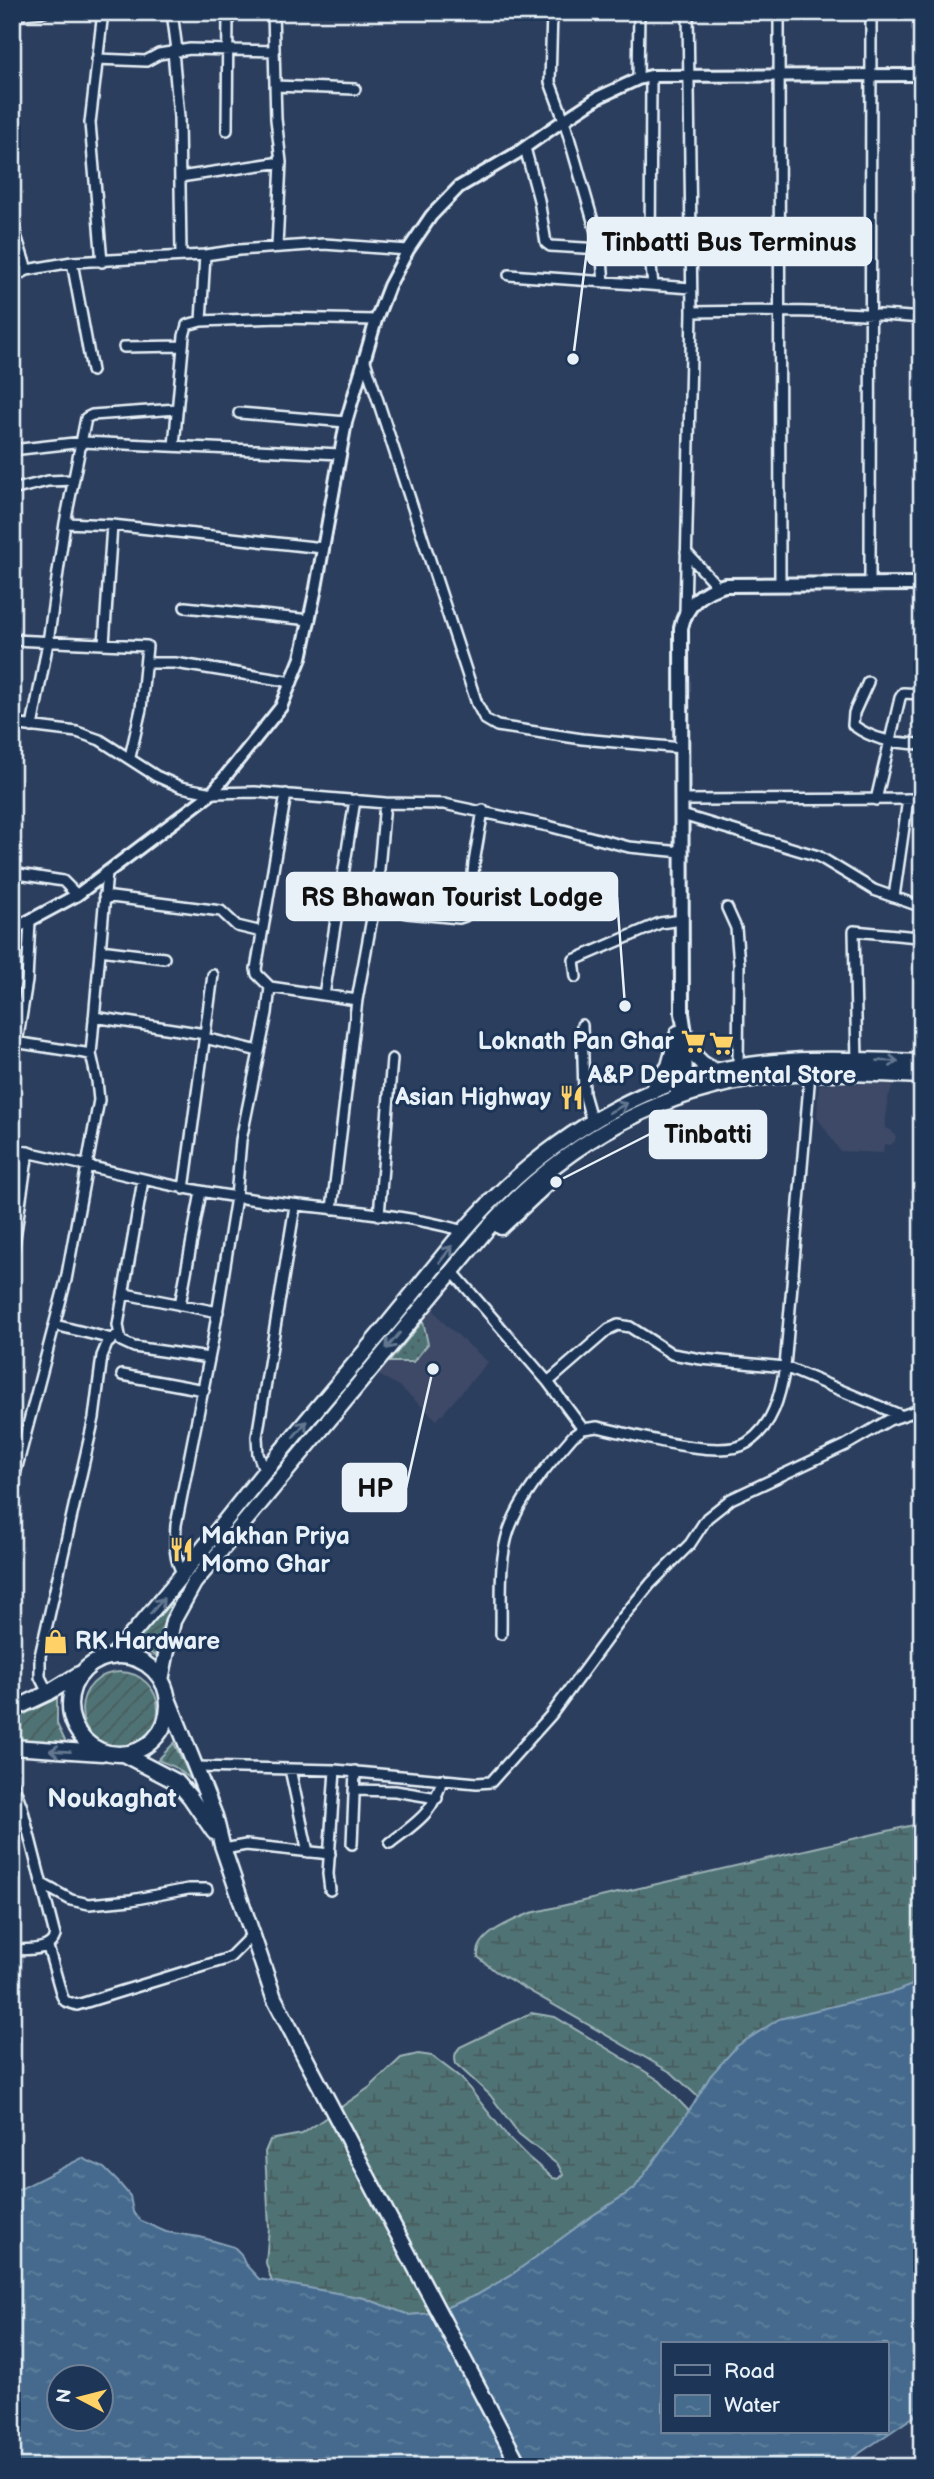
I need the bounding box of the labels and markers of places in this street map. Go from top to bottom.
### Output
callout: Tinbatti Bus Terminus [588,218,871,265]
callout: RS Bhawan Tourist Lodge [287,873,617,920]
place label: Loknath Pan Ghar [478,1027,674,1056]
supermarket icon: Loknath Pan Ghar [680,1027,708,1055]
supermarket icon: A&P Departmental Store [708,1030,736,1058]
place label: A&P Departmental Store [587,1061,856,1090]
place label: Asian Highway [394,1083,551,1112]
restaurant icon: Asian Highway [557,1083,585,1111]
callout: Tinbatti [650,1111,766,1158]
callout: HP [343,1464,406,1511]
place label: Makhan Priya Momo Ghar [201,1522,350,1579]
restaurant icon: Makhan Priya Momo Ghar [167,1536,195,1564]
shop icon: RK Hardware [41,1627,69,1655]
place label: RK Hardware [75,1627,220,1656]

